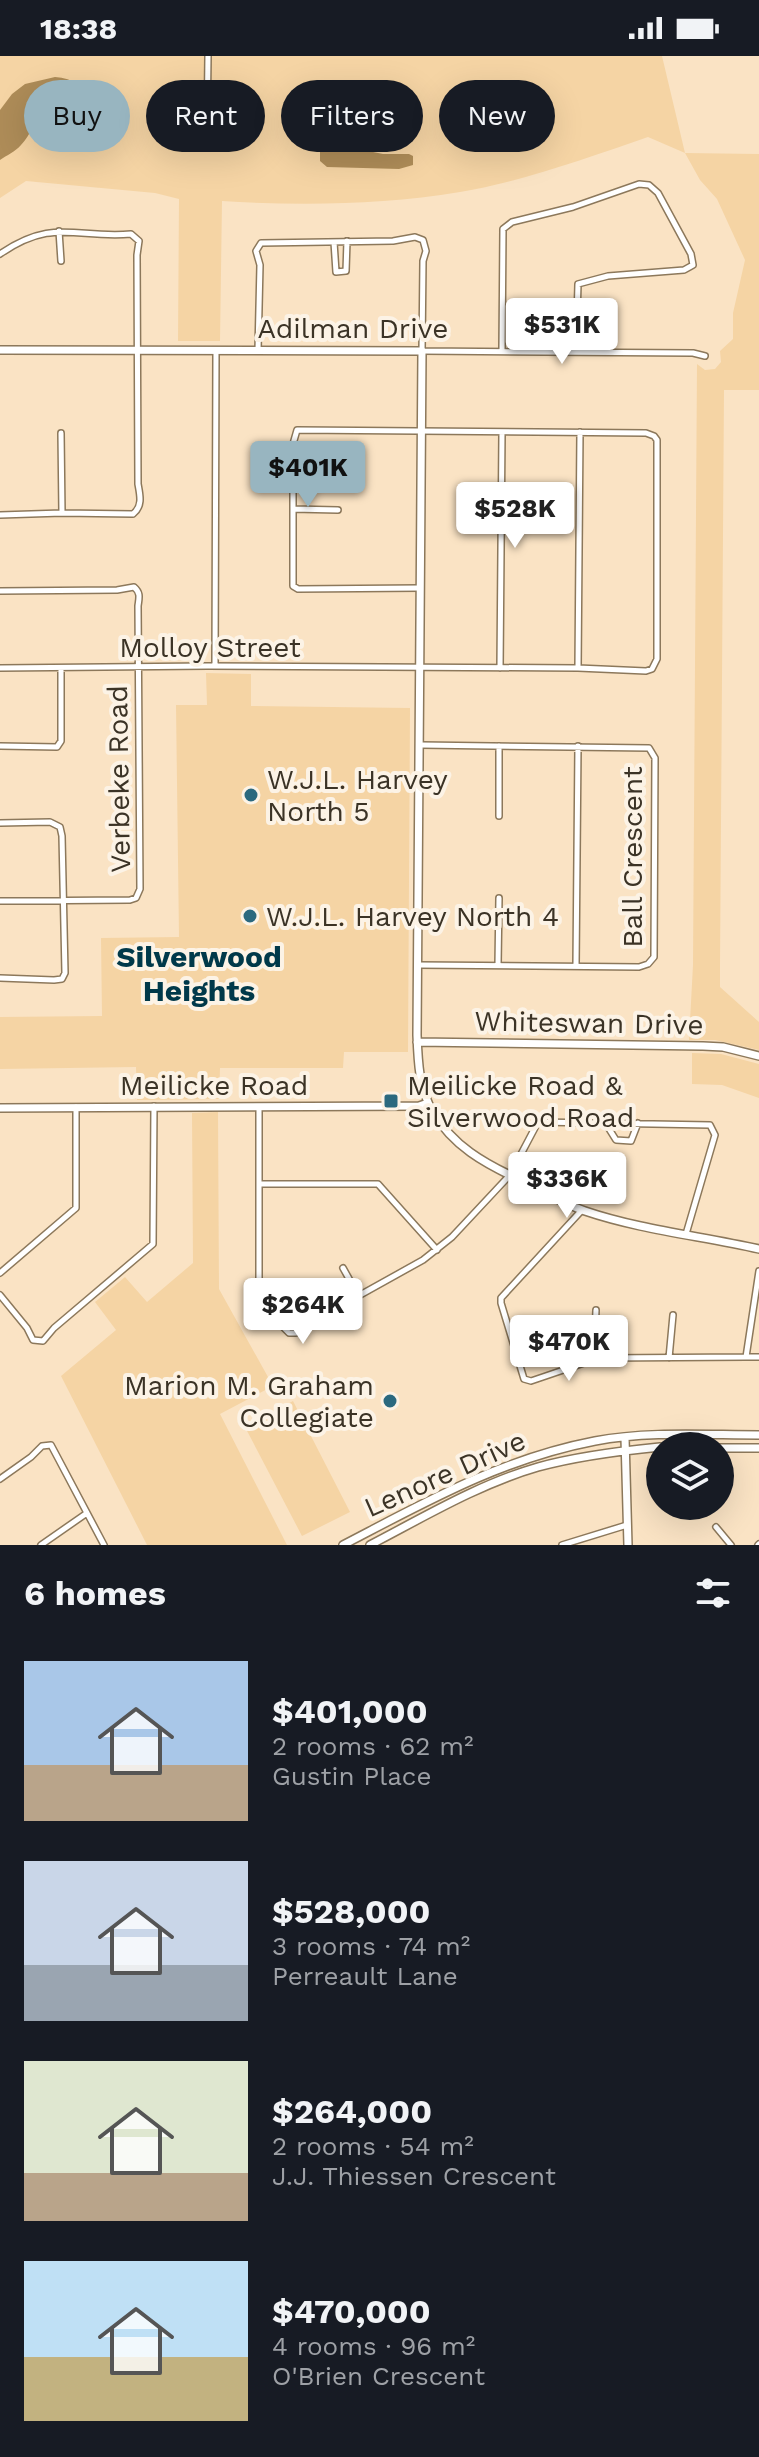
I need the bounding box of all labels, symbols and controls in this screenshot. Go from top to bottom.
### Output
text: 18:38 [40,11,117,46]
chip: Buy [24,80,130,152]
chip: Rent [146,80,265,152]
chip: Filters [281,80,423,152]
chip: New [439,80,555,152]
pin: $531K [506,298,618,366]
text: $531K [524,309,600,339]
street label: Adilman Drive [258,312,448,345]
pin: $401K [252,441,364,509]
text: $401K [268,452,348,482]
pin: $528K [459,482,571,550]
text: $528K [474,493,556,523]
street label: Molloy Street [119,631,301,664]
street label: Verbeke Road [101,685,137,873]
place label: W.J.L. Harvey North 5 [267,763,448,828]
street label: Ball Crescent [616,766,649,948]
marker: W.J.L. Harvey North 5 [242,786,260,804]
place label: W.J.L. Harvey North 4 [266,900,559,933]
marker: W.J.L. Harvey North 4 [241,907,259,925]
district label: Silverwood Heights [116,939,282,1008]
street label: Whiteswan Drive [474,1005,704,1041]
street label: Meilicke Road [120,1069,308,1102]
place label: Meilicke Road & Silverwood Road [407,1069,634,1134]
marker: Meilicke Road & Silverwood Road [382,1092,400,1110]
pin: $336K [511,1152,623,1220]
text: $336K [526,1163,608,1193]
pin: $264K [247,1278,359,1346]
text: $264K [262,1289,345,1319]
pin: $470K [513,1315,625,1383]
text: $470K [528,1326,610,1356]
place label: Marion M. Graham Collegiate [124,1369,374,1434]
marker: Marion M. Graham Collegiate [381,1392,399,1410]
street label: Lenore Drive [359,1424,531,1524]
map controls [646,1432,734,1520]
button: layers [646,1432,734,1520]
icon: filters [691,1571,735,1615]
text: 6 homes [24,1573,166,1613]
text: $401,000 [272,1691,428,1731]
icon: home [88,1693,184,1789]
text: 2 rooms · 62 m² [272,1731,474,1761]
text: Gustin Place [272,1761,431,1791]
text: $528,000 [272,1891,430,1931]
icon: home [88,1893,184,1989]
text: 3 rooms · 74 m² [272,1931,470,1961]
text: Perreault Lane [272,1961,458,1991]
text: $264,000 [272,2091,432,2131]
icon: home [88,2093,184,2189]
text: 2 rooms · 54 m² [272,2131,474,2161]
text: J.J. Thiessen Crescent [272,2161,556,2191]
text: $470,000 [272,2291,431,2331]
icon: home [88,2293,184,2389]
text: 4 rooms · 96 m² [272,2331,475,2361]
text: O'Brien Crescent [272,2361,485,2391]

